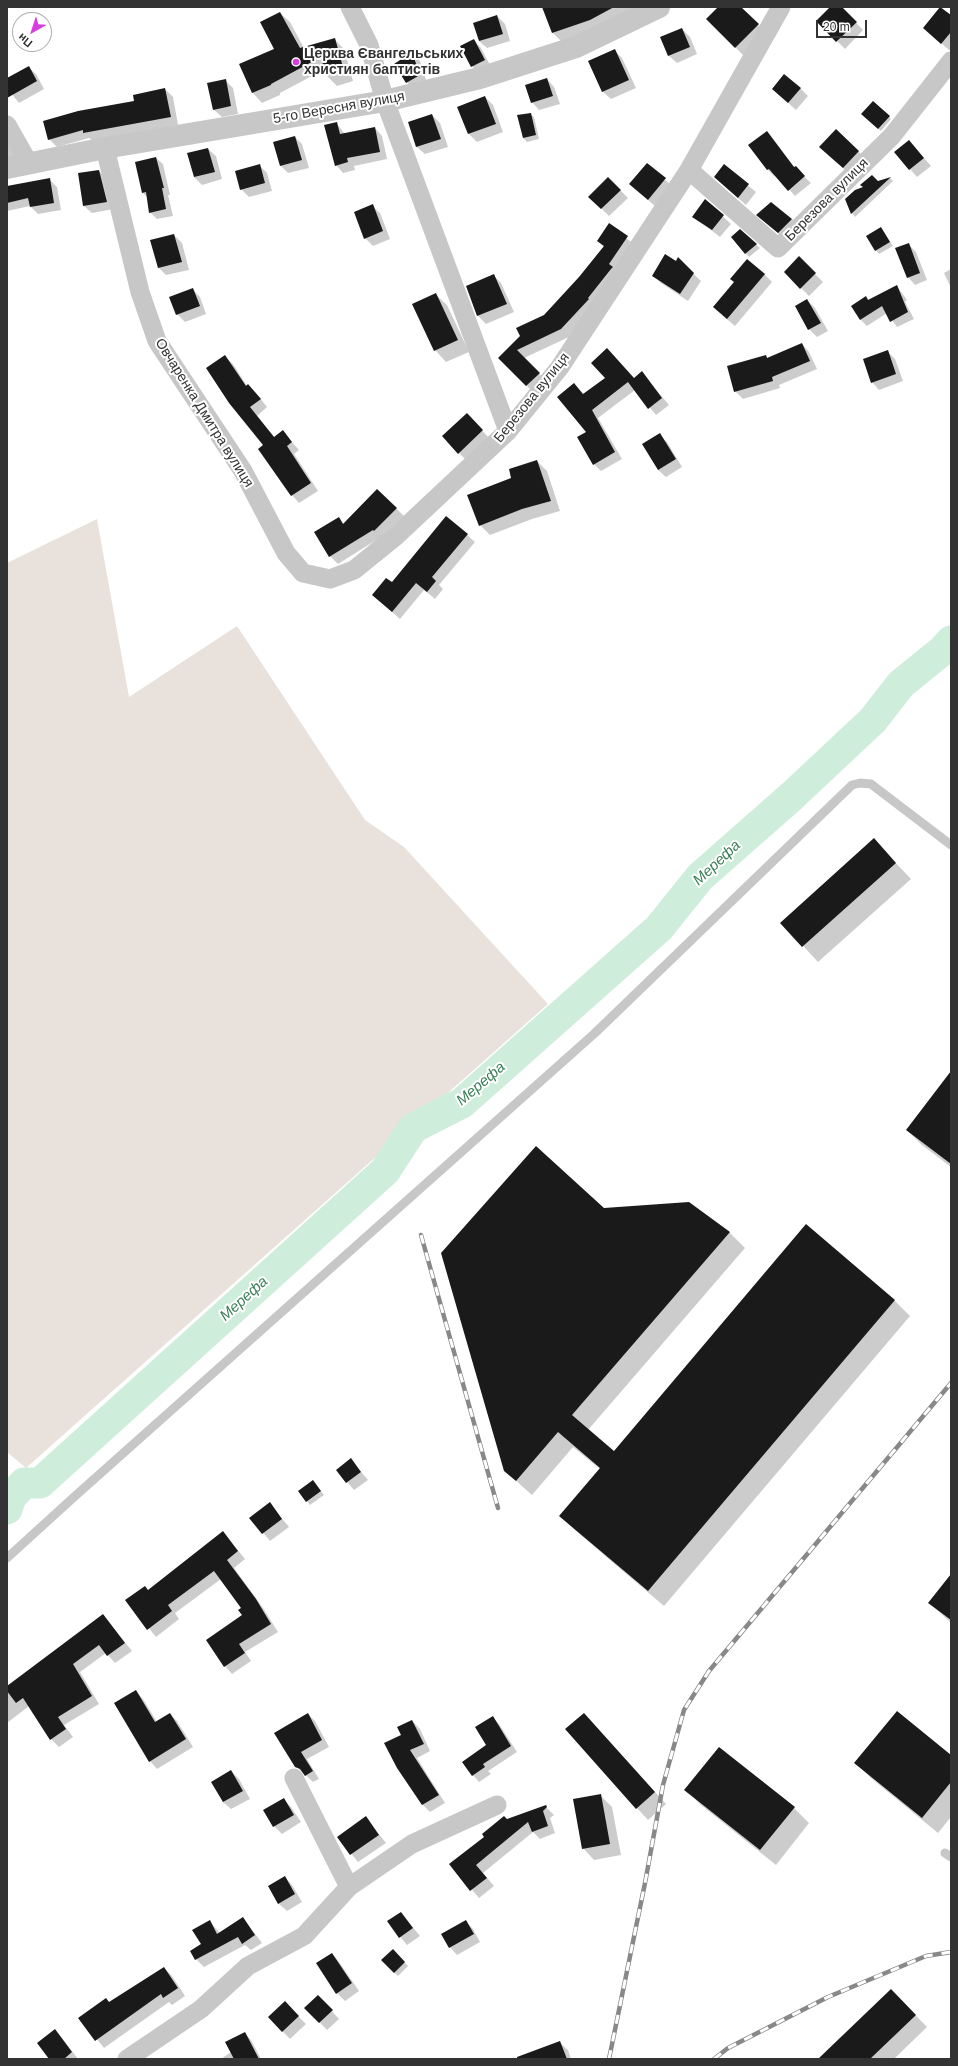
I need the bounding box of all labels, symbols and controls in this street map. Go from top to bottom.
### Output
north arrow [12,12,52,52]
scale bar [818,12,869,38]
text: 20 m [823,20,850,34]
text: Пн [16,31,35,50]
place label: Церква Євангельських християн баптистів [304,46,463,78]
marker: Церква Євангельських християн баптистів [291,57,301,67]
street label: 5-го Вересня вулиця [272,88,406,128]
street label: Березова вулиця [782,155,872,245]
street label: Овчаренка Дмитра вулиця [151,335,257,491]
street label: Березова вулиця [491,350,573,446]
water label: Мерефа [690,837,744,889]
water label: Мерефа [453,1058,509,1110]
water label: Мерефа [216,1273,272,1325]

